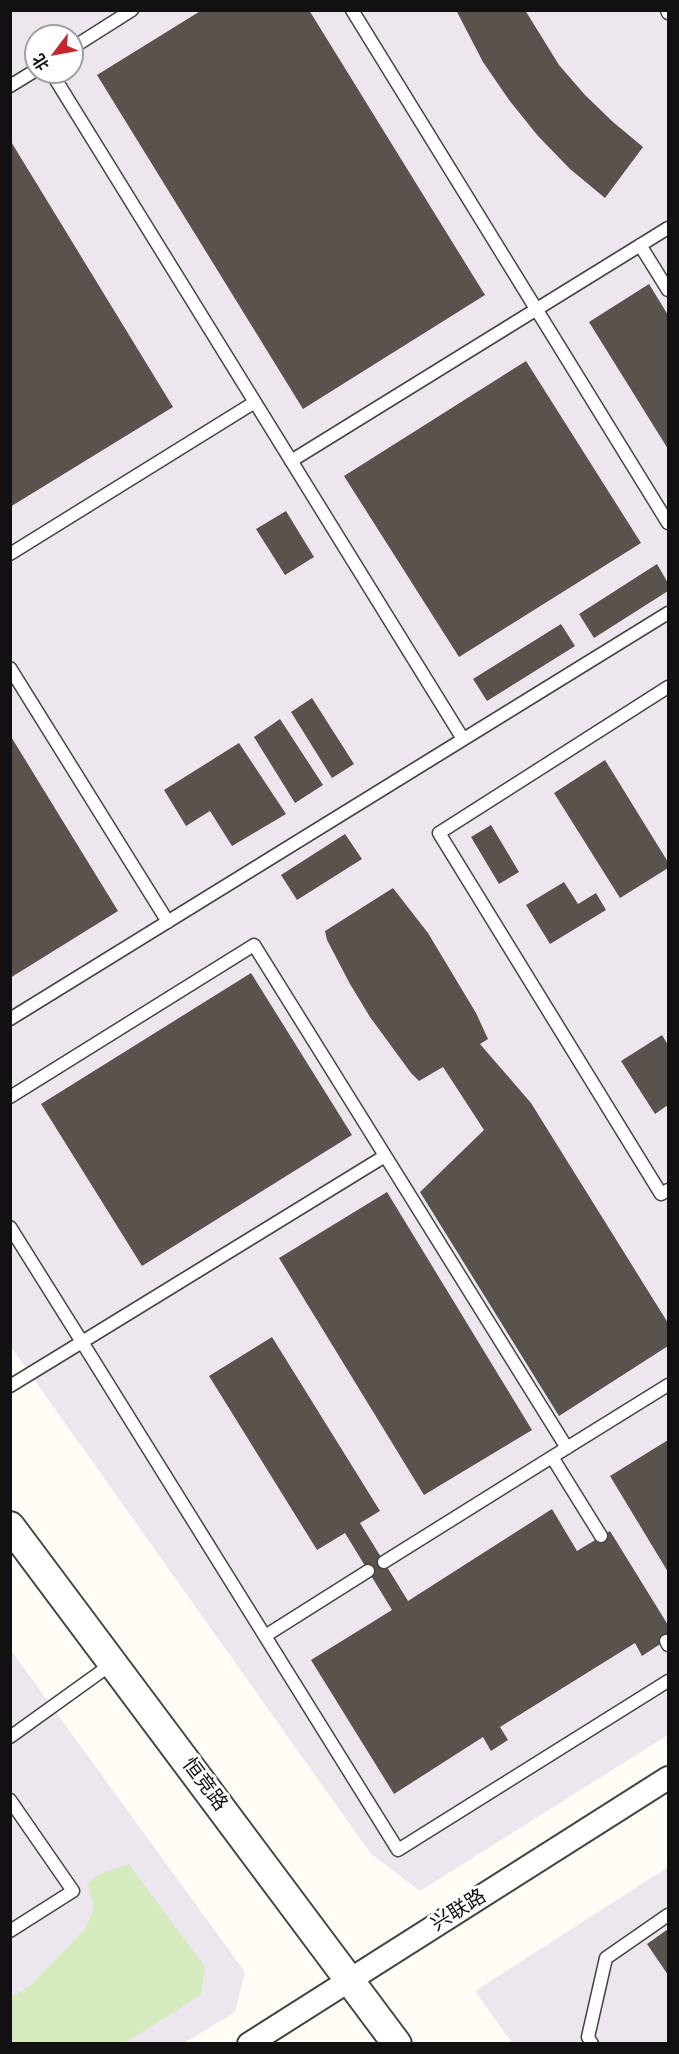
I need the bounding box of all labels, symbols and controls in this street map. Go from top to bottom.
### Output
north arrow [24,24,84,84]
text: 北 [27,50,54,75]
street label: 恒竞路 [176,1754,232,1816]
street label: 兴联路 [427,1885,491,1937]

